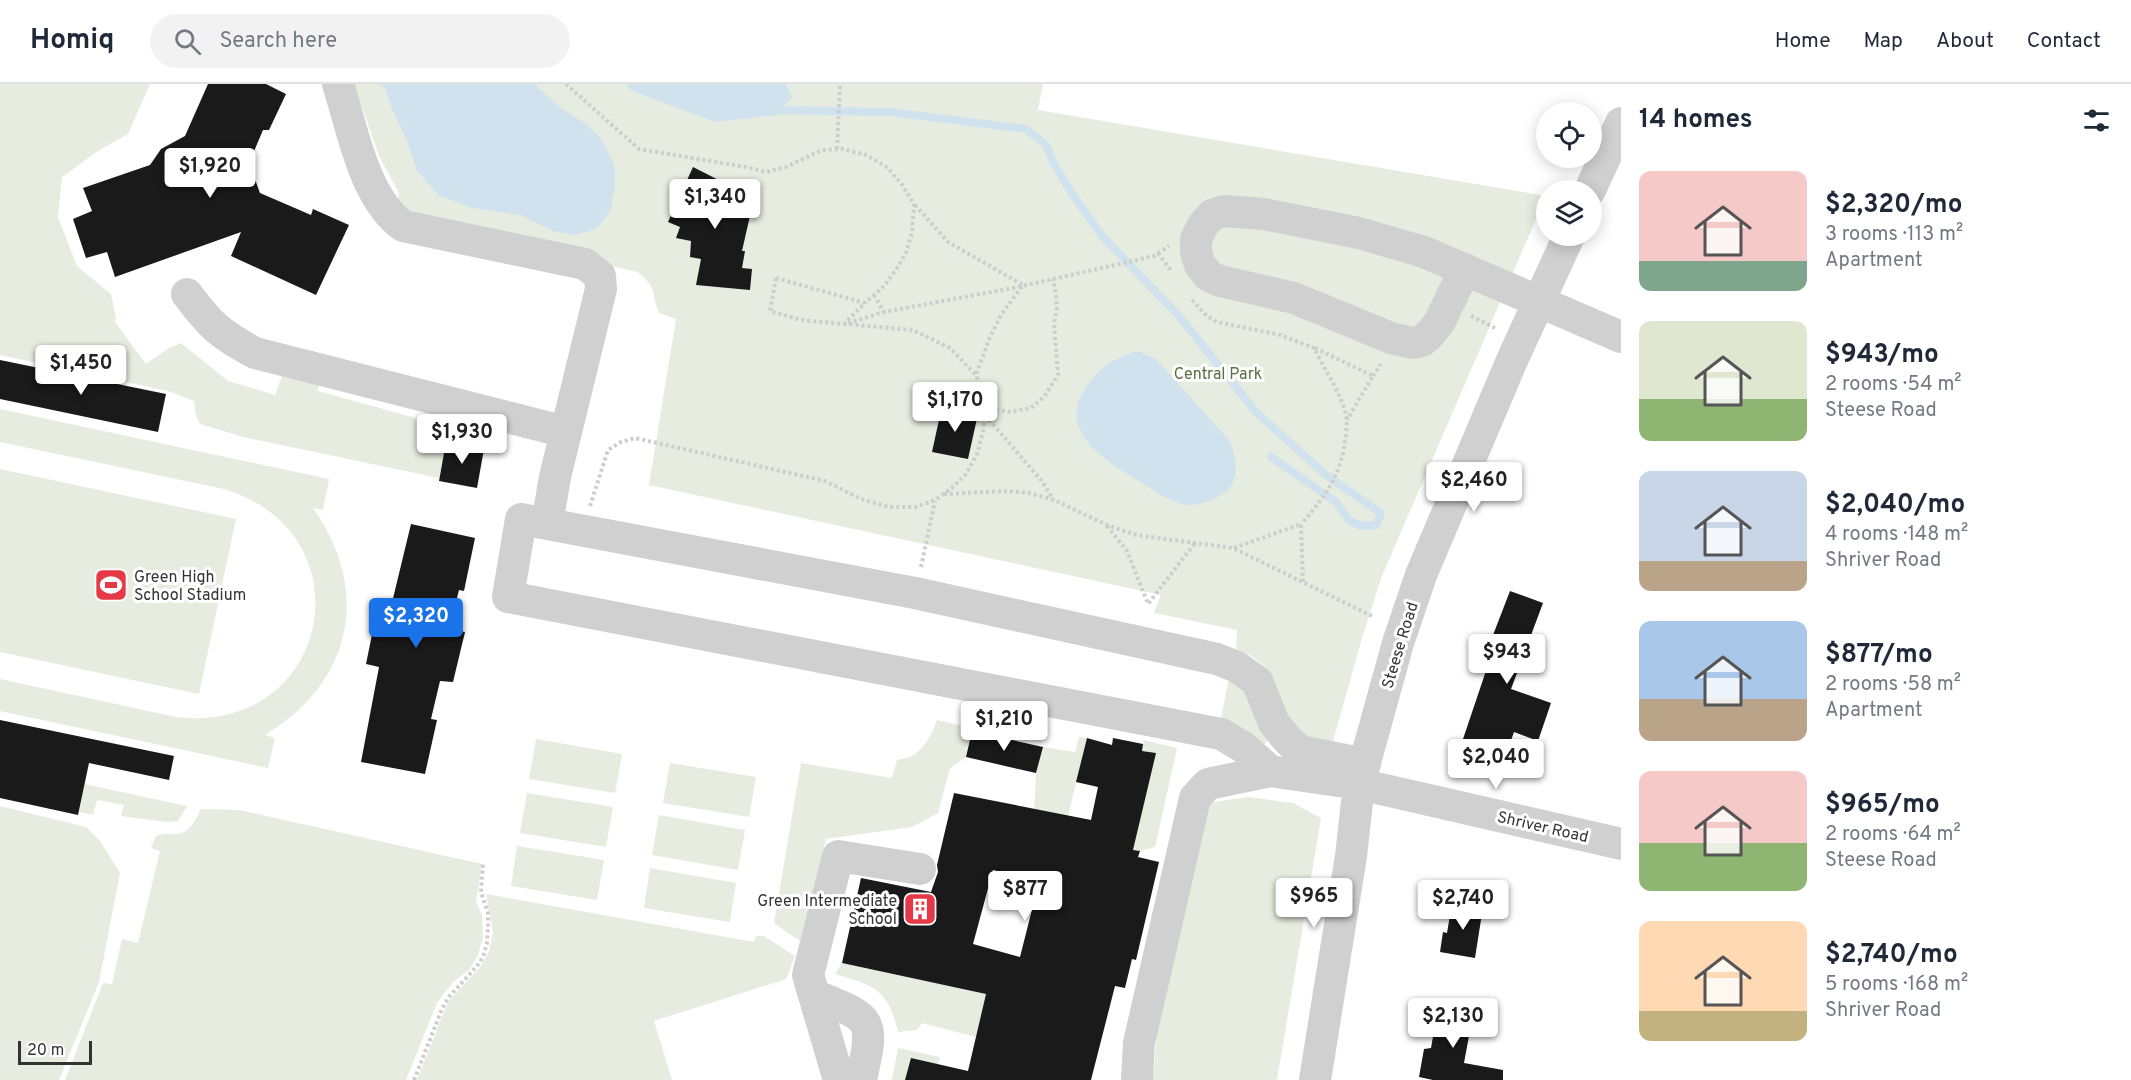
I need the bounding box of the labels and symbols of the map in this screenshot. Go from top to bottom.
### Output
pin: $1,920 [161,148,259,199]
pin: $1,340 [666,179,764,230]
pin: $1,450 [32,345,130,396]
park label: Central Park [1174,365,1262,385]
pin: $1,170 [906,382,1004,433]
pin: $1,930 [413,414,511,465]
pin: $2,460 [1425,462,1523,513]
sports icon: Green High School Stadium [93,567,129,603]
place label: Green High School Stadium [134,568,246,606]
pin: $2,320 [367,598,465,649]
street label: Steese Road [1378,600,1424,691]
pin: $943 [1471,634,1543,685]
pin: $1,210 [955,701,1053,752]
pin: $2,040 [1447,739,1545,790]
street label: Shriver Road [1495,808,1590,848]
pin: $877 [989,871,1061,922]
pin: $965 [1278,878,1350,929]
pin: $2,740 [1414,880,1512,931]
building icon: Green Intermediate School [902,891,938,927]
place label: Green Intermediate School [757,892,897,930]
pin: $2,130 [1404,998,1502,1049]
scale bar [18,1038,92,1066]

